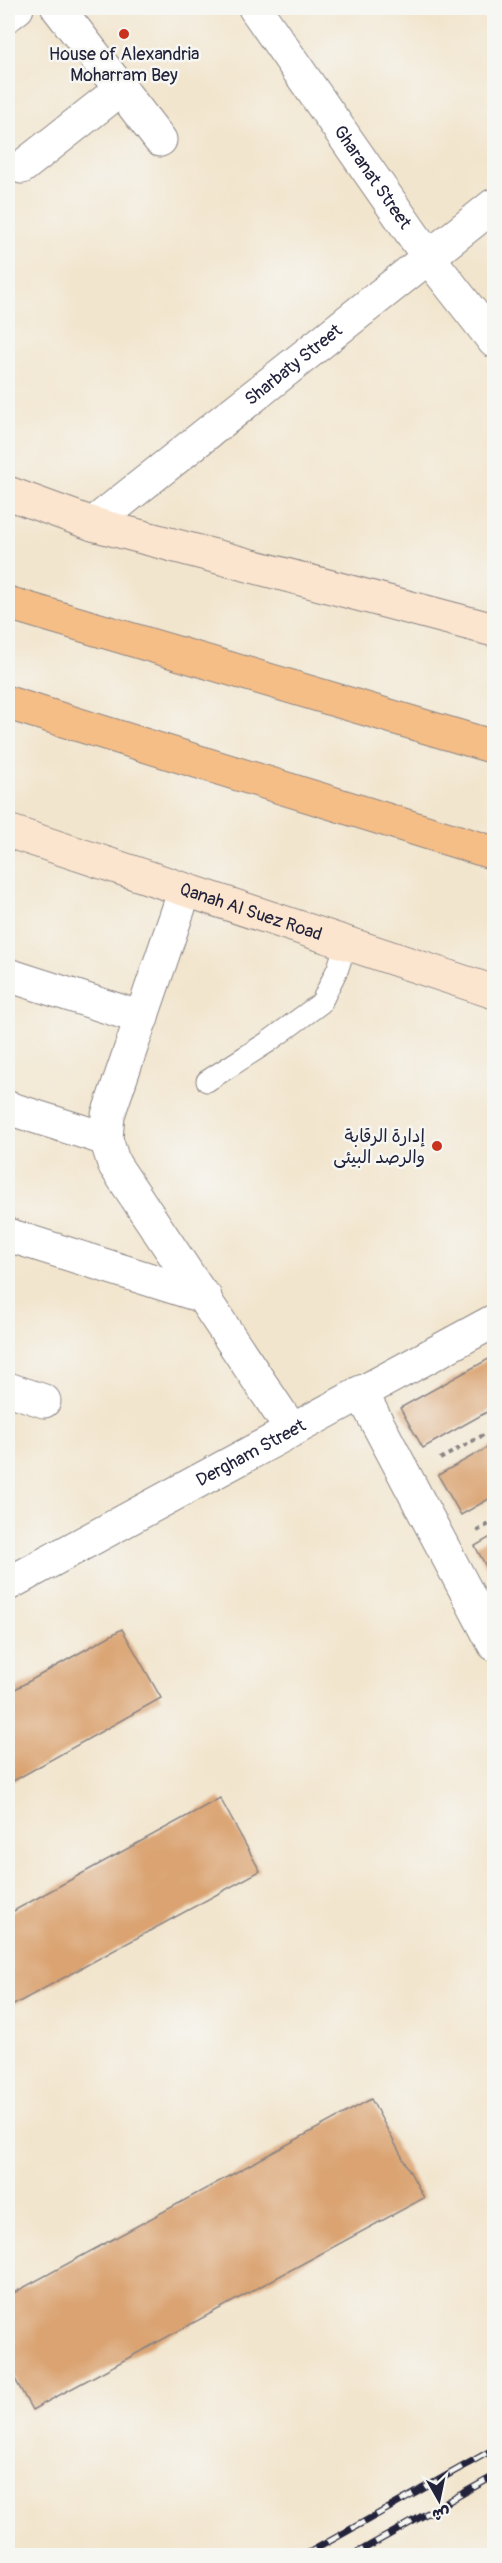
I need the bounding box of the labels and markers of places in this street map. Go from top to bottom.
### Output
marker: House of Alexandria Moharram Bey [117,27,131,41]
place label: House of Alexandria Moharram Bey [49,43,199,87]
place label: إدارة الرقابة والرصد البيئى [333,1125,425,1169]
marker: إدارة الرقابة والرصد البيئى [430,1139,444,1153]

